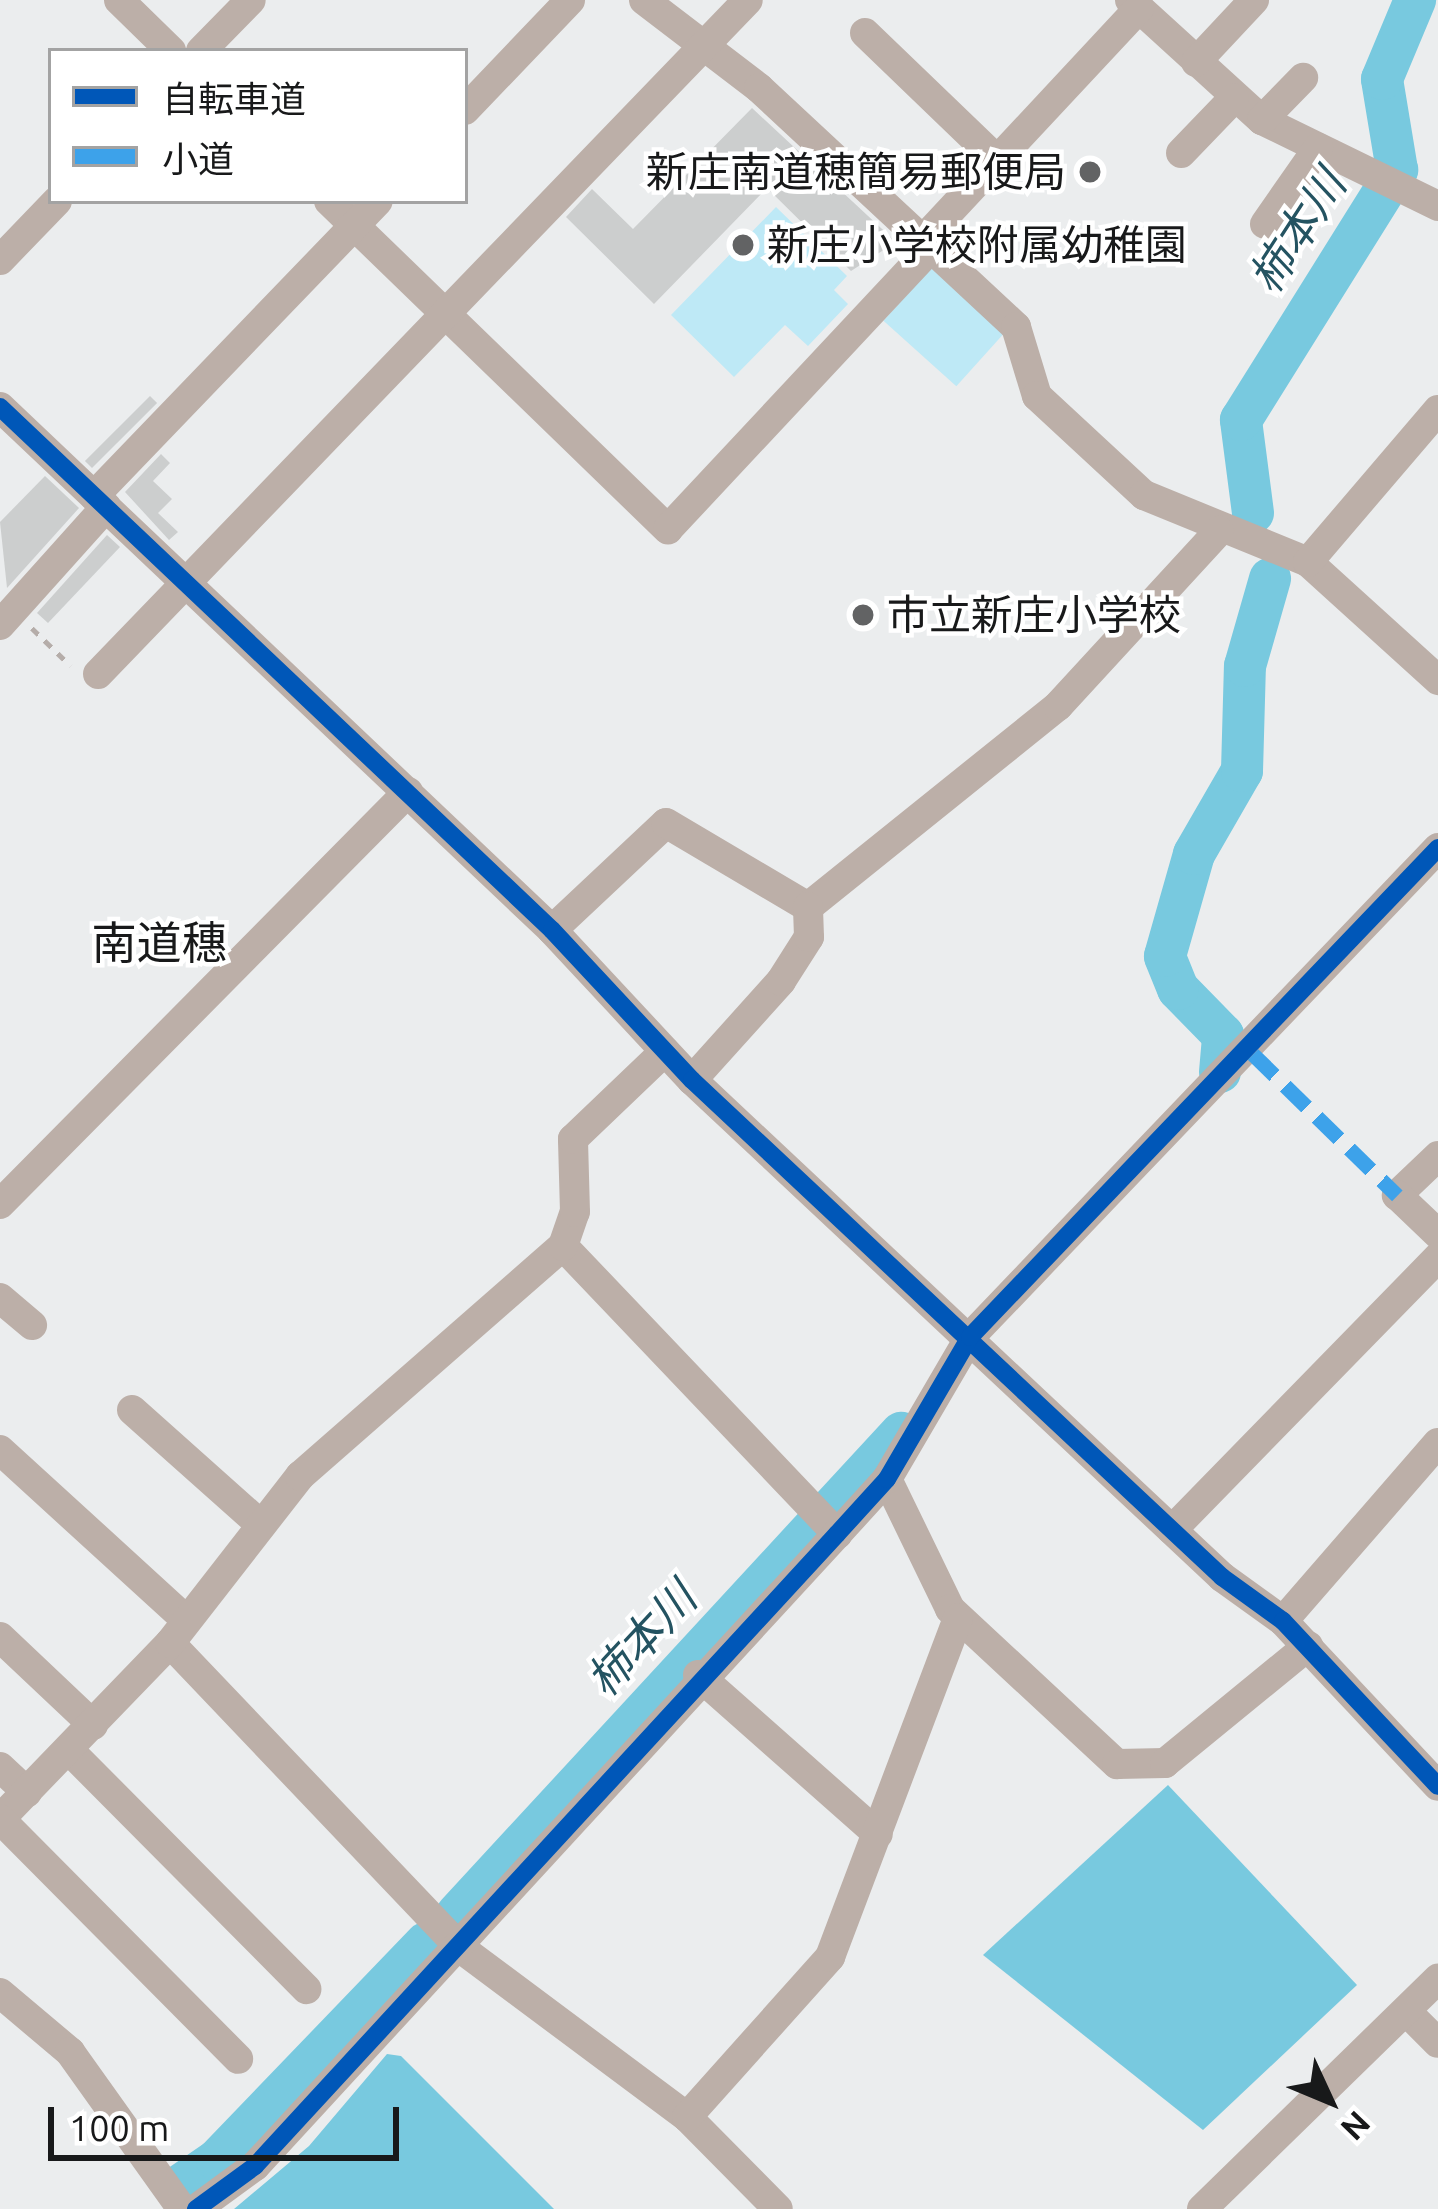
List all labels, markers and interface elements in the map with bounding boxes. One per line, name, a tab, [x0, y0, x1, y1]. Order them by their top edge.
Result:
legend	[48, 48, 468, 204]
text: 自転車道	[162, 78, 306, 119]
text: 小道	[162, 138, 234, 179]
place label: 新庄南道穂簡易郵便局	[646, 147, 1066, 197]
marker: 新庄南道穂簡易郵便局	[1077, 159, 1103, 185]
water label: 柿本川	[1238, 160, 1356, 302]
place label: 新庄小学校附属幼稚園	[767, 220, 1187, 270]
marker: 新庄小学校附属幼稚園	[730, 232, 756, 258]
place label: 市立新庄小学校	[887, 590, 1181, 640]
marker: 市立新庄小学校	[850, 602, 876, 628]
district label: 南道穗	[92, 916, 226, 970]
water label: 柿本川	[575, 1571, 707, 1707]
north arrow	[1270, 2041, 1390, 2161]
scale bar	[54, 2083, 405, 2157]
text: N	[1334, 2105, 1378, 2148]
text: 100 m	[69, 2107, 169, 2148]

